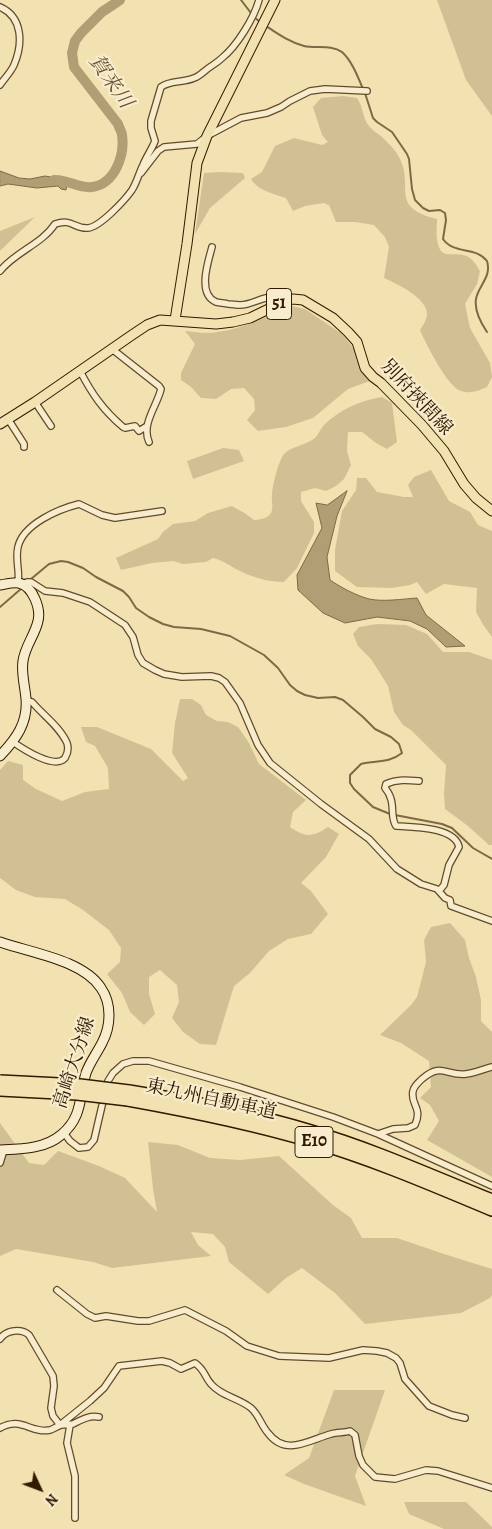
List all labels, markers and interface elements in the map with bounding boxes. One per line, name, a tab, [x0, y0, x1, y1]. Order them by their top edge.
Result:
water label: 賀来川	[83, 51, 137, 113]
road number: 51	[266, 288, 292, 320]
street label: 別府挾間線	[375, 355, 457, 441]
street label: 高崎大分線	[49, 1014, 101, 1112]
street label: 東九州自動車道	[144, 1075, 278, 1125]
road number: E10	[295, 1126, 333, 1158]
north arrow	[15, 1464, 65, 1514]
text: N	[41, 1489, 62, 1510]

